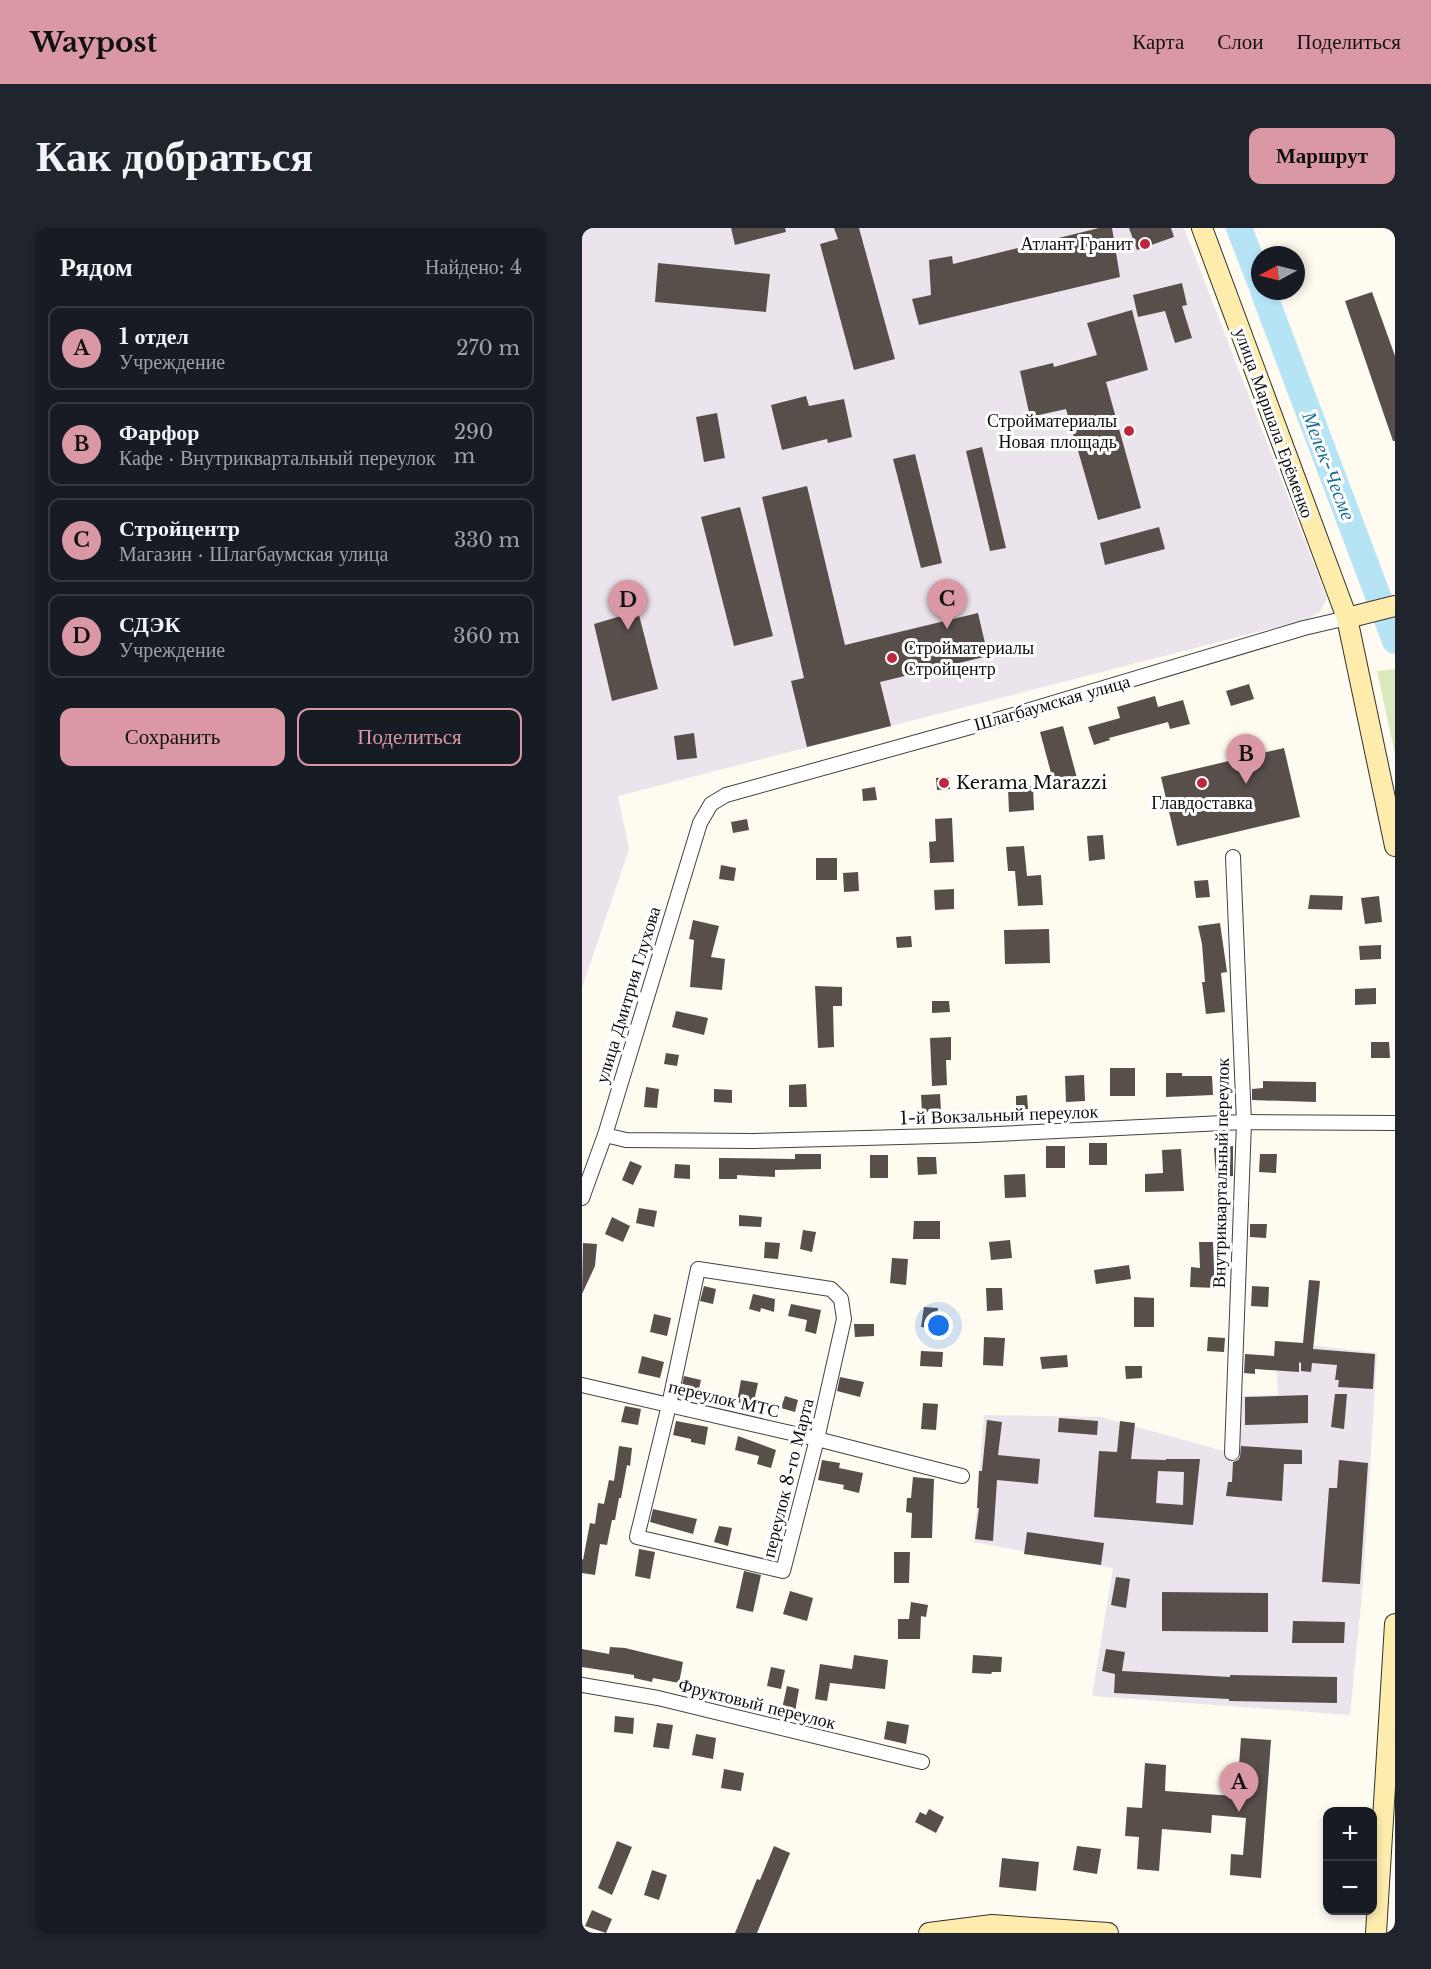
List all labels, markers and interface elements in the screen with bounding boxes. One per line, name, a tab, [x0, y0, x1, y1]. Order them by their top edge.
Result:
text: Waypost	[30, 25, 157, 60]
text: Карта	[1132, 29, 1184, 55]
text: Слои	[1217, 29, 1263, 55]
text: Поделиться	[1296, 29, 1401, 55]
button: Маршрут	[1249, 128, 1395, 184]
text: Как добраться	[36, 130, 313, 182]
place label: Атлант Гранит	[1020, 233, 1133, 255]
marker: Атлант Гранит	[1138, 237, 1152, 251]
north arrow	[1251, 246, 1305, 300]
text: Рядом	[60, 251, 133, 283]
text: Найдено: 4	[425, 255, 522, 279]
text: 1 отдел	[119, 323, 189, 350]
street label: улица Маршала Ерёменко	[1229, 325, 1319, 521]
text: A	[73, 336, 90, 360]
text: 270 m	[456, 336, 520, 360]
text: Учреждение	[119, 350, 225, 374]
water label: Мелек-Чесме	[1297, 407, 1361, 524]
place label: Стройматериалы Новая площадь	[987, 410, 1117, 453]
text: Фарфор	[119, 419, 200, 446]
text: 290 m	[454, 420, 493, 468]
marker: Стройматериалы Новая площадь	[1122, 424, 1136, 438]
text: B	[74, 432, 89, 456]
text: Кафе · Внутриквартальный переулок	[119, 446, 436, 470]
text: Стройцентр	[119, 515, 240, 542]
text: C	[73, 528, 90, 552]
text: 330 m	[454, 528, 520, 552]
text: Магазин · Шлагбаумская улица	[119, 542, 388, 566]
pin: D	[608, 580, 648, 630]
pin: C	[928, 580, 967, 629]
text: СДЭК	[119, 611, 180, 638]
text: D	[72, 624, 91, 648]
text: 360 m	[453, 624, 520, 648]
place label: Стройматериалы Стройцентр	[904, 637, 1034, 680]
text: Учреждение	[119, 638, 225, 662]
marker: Стройматериалы Стройцентр	[885, 651, 899, 665]
street label: Шлагбаумская улица	[971, 670, 1133, 736]
button: Сохранить	[60, 708, 285, 766]
button: Поделиться	[297, 708, 522, 766]
pin: B	[1226, 734, 1266, 784]
place label: Kerama Marazzi	[956, 772, 1107, 794]
marker: Kerama Marazzi	[937, 776, 951, 790]
marker: Главдоставка	[1195, 776, 1209, 790]
place label: Главдоставка	[1151, 792, 1253, 814]
street label: улица Дмитрия Глухова	[591, 904, 665, 1086]
street label: Внутриквартальный переулок	[1208, 1057, 1234, 1288]
street label: 1-й Вокзальный переулок	[899, 1101, 1099, 1129]
your location	[924, 1311, 953, 1340]
street label: переулок МТС	[666, 1376, 782, 1422]
street label: переулок 8-го Марта	[758, 1396, 818, 1560]
street label: Фруктовый переулок	[676, 1674, 838, 1734]
pin: A	[1220, 1762, 1258, 1812]
map controls	[1323, 1807, 1377, 1915]
button: +	[1323, 1807, 1377, 1861]
button: −	[1323, 1861, 1377, 1915]

